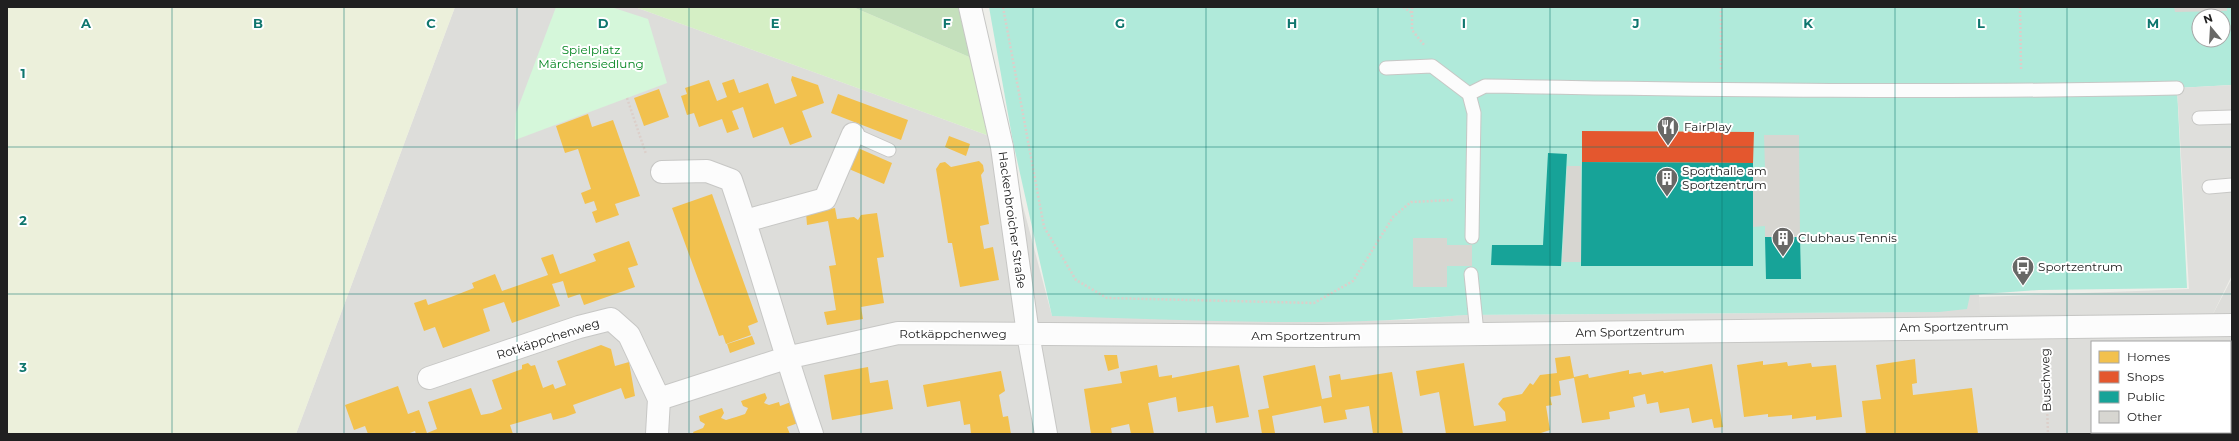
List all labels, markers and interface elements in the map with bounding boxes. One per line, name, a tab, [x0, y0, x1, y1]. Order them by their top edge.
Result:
north arrow	[2191, 8, 2231, 48]
text: N	[2202, 10, 2214, 27]
text: A	[80, 15, 92, 31]
text: B	[253, 15, 263, 31]
text: C	[426, 15, 436, 31]
text: D	[598, 15, 609, 31]
text: E	[771, 15, 780, 31]
text: F	[943, 15, 951, 31]
text: G	[1115, 15, 1125, 31]
text: H	[1287, 15, 1297, 31]
text: I	[1462, 15, 1466, 31]
text: J	[1631, 15, 1640, 31]
text: K	[1803, 15, 1813, 31]
text: L	[1977, 15, 1985, 31]
text: M	[2147, 15, 2159, 31]
park label: Spielplatz Märchensiedlung	[538, 42, 644, 71]
text: 1	[20, 65, 26, 81]
restaurant icon: FairPlay	[1655, 114, 1681, 147]
place label: FairPlay	[1684, 119, 1732, 134]
street label: Hackenbroicher Straße	[995, 150, 1030, 289]
place label: Sporthalle am Sportzentrum	[1682, 163, 1767, 192]
building icon: Sporthalle am Sportzentrum	[1654, 165, 1680, 198]
text: 2	[19, 212, 27, 228]
building icon: Clubhaus Tennis	[1770, 225, 1796, 258]
place label: Clubhaus Tennis	[1798, 230, 1897, 245]
bus stop icon: Sportzentrum	[2010, 254, 2036, 287]
place label: Sportzentrum	[2038, 259, 2123, 274]
street label: Rotkäppchenweg	[494, 315, 601, 362]
street label: Am Sportzentrum	[1899, 318, 2009, 335]
street label: Am Sportzentrum	[1575, 323, 1685, 340]
street label: Rotkäppchenweg	[899, 326, 1007, 341]
street label: Am Sportzentrum	[1251, 328, 1361, 343]
legend	[2091, 341, 2231, 433]
street label: Buschweg	[2037, 348, 2054, 412]
text: Homes	[2127, 349, 2170, 364]
text: 3	[18, 359, 27, 375]
text: Shops	[2127, 369, 2164, 384]
text: Public	[2127, 389, 2165, 404]
text: Other	[2127, 409, 2162, 424]

